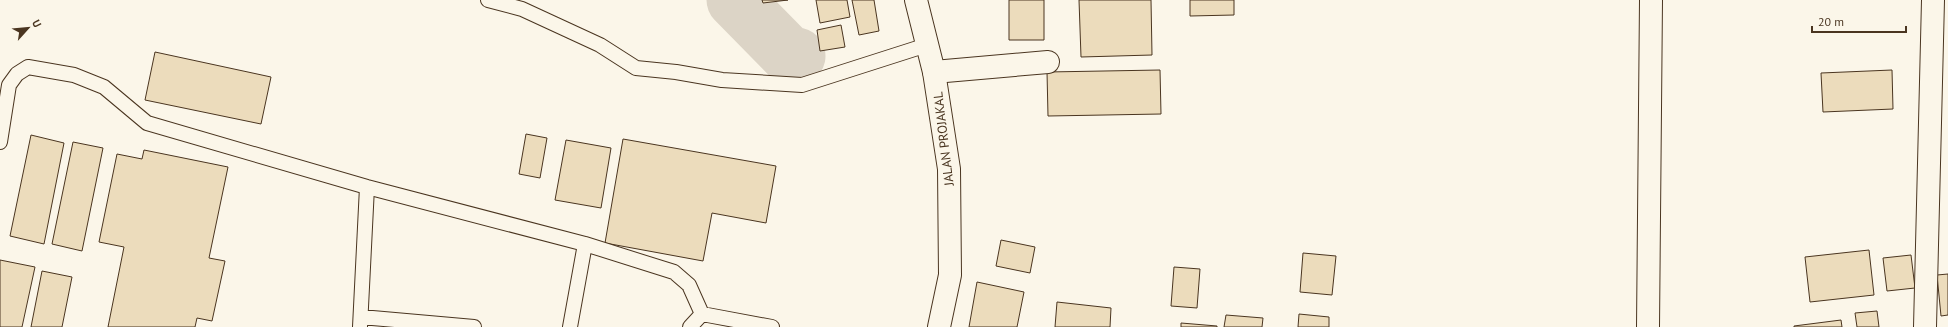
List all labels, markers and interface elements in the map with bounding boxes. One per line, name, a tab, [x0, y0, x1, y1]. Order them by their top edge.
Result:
north arrow	[8, 8, 48, 48]
scale bar	[1812, 8, 1906, 34]
text: 20 m	[1818, 14, 1844, 29]
text: U	[29, 17, 45, 30]
street label: JALAN PROJAKAL	[929, 91, 958, 188]

